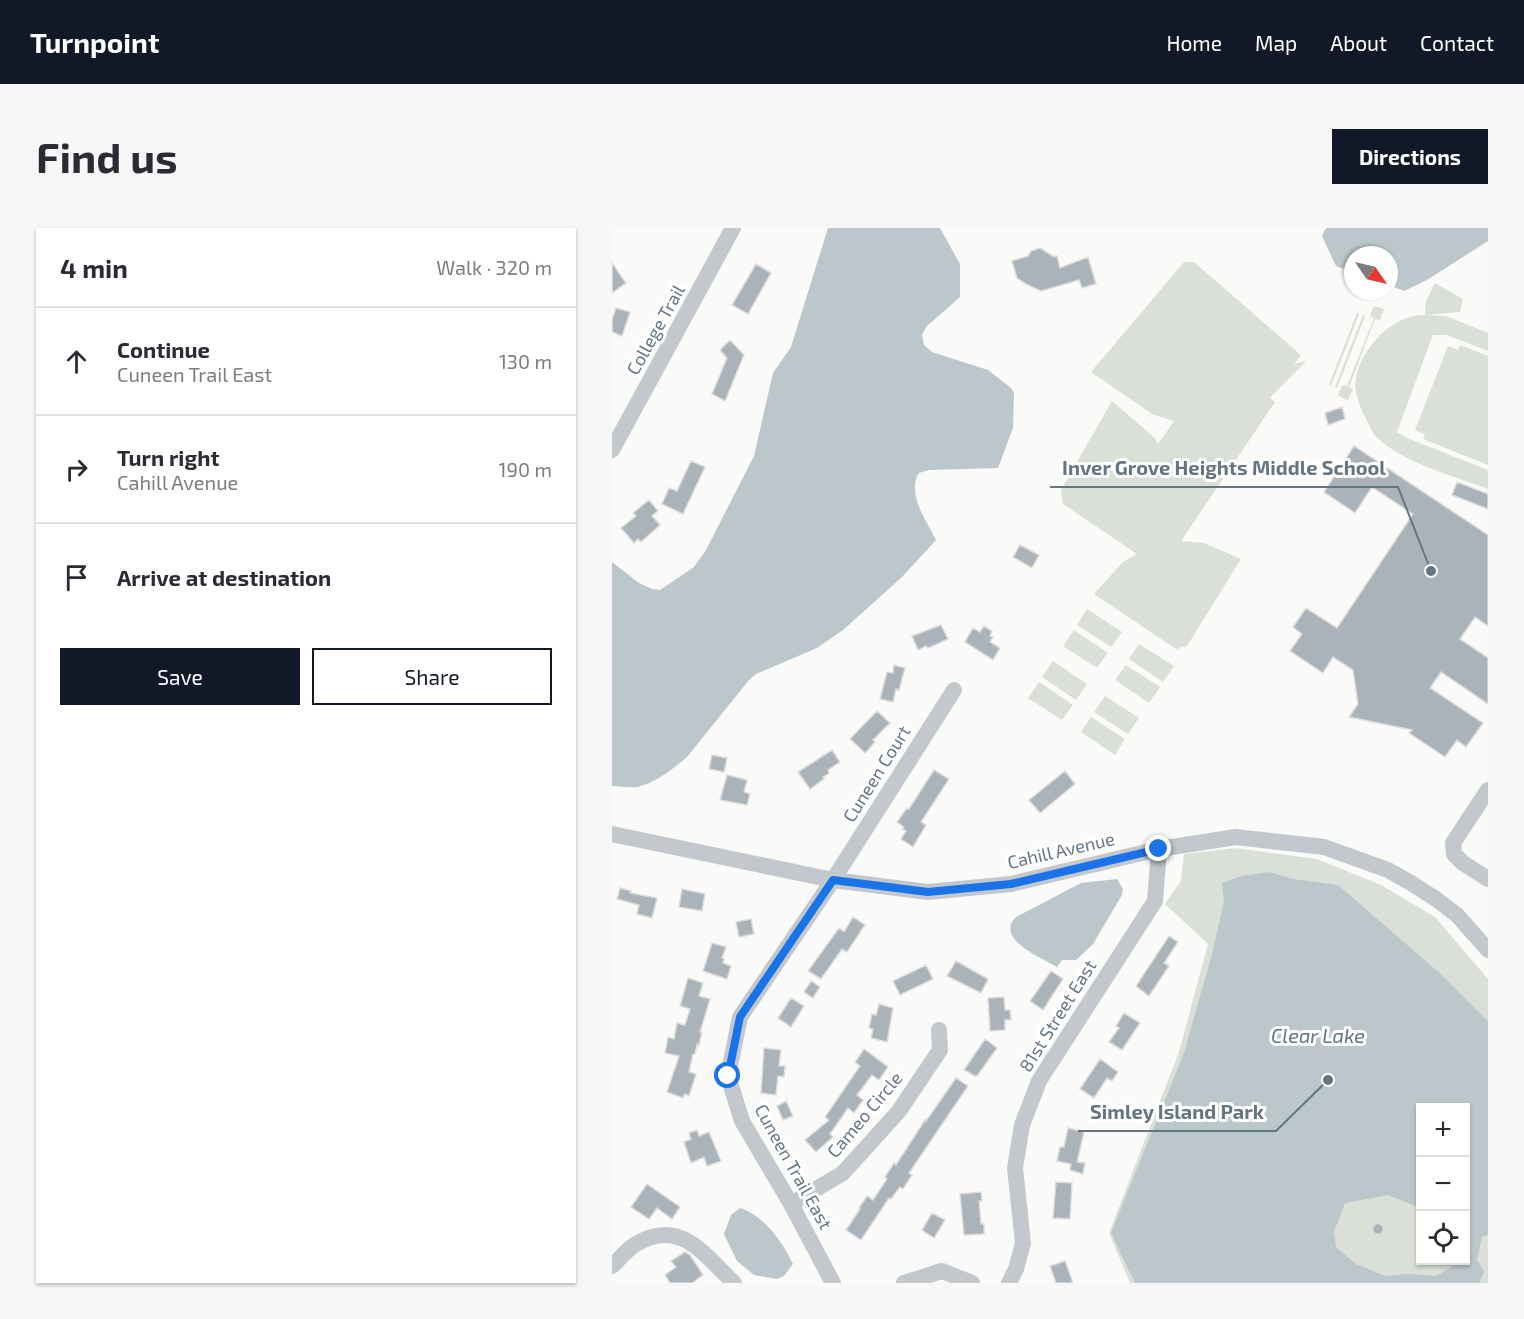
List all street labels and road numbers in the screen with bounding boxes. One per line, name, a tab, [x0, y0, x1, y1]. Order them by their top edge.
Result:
street label: College Trail	[621, 280, 689, 378]
street label: Cuneen Court	[838, 721, 915, 826]
street label: Cahill Avenue	[1005, 827, 1116, 873]
street label: 81st Street East	[1014, 955, 1100, 1076]
street label: Cameo Circle	[822, 1067, 907, 1162]
street label: Cuneen Trail East	[750, 1100, 837, 1233]

